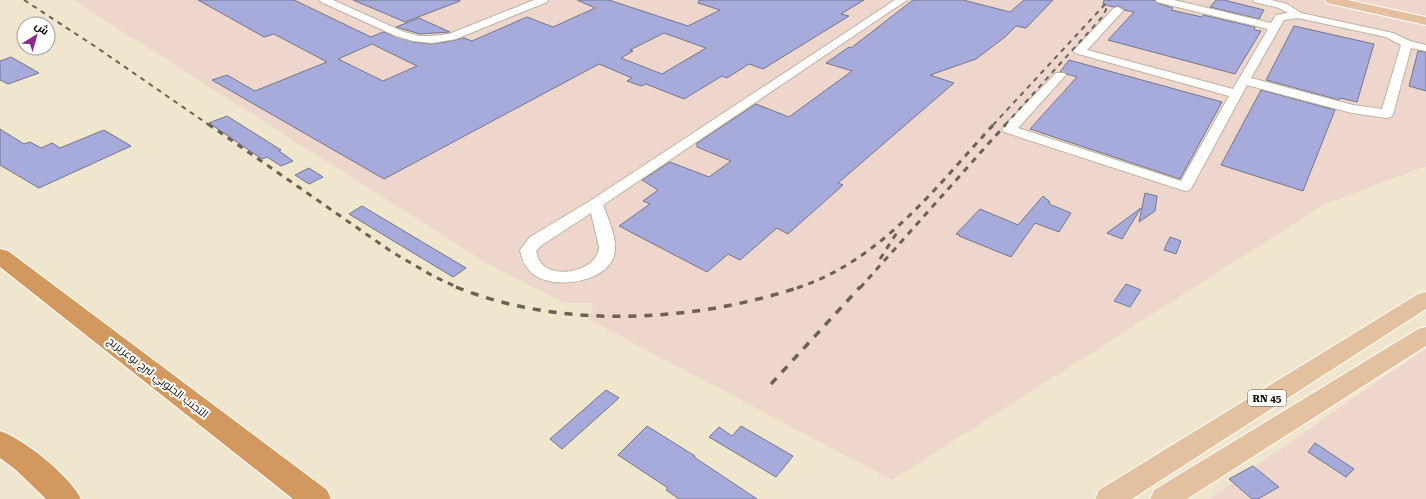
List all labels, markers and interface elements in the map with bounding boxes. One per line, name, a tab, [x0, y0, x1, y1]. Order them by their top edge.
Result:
north arrow	[16, 16, 56, 56]
text: ش	[32, 19, 51, 38]
street label: التجنب الجنوبي لبرج بوعريريج	[104, 334, 211, 422]
road number: RN 45	[1248, 390, 1286, 406]

